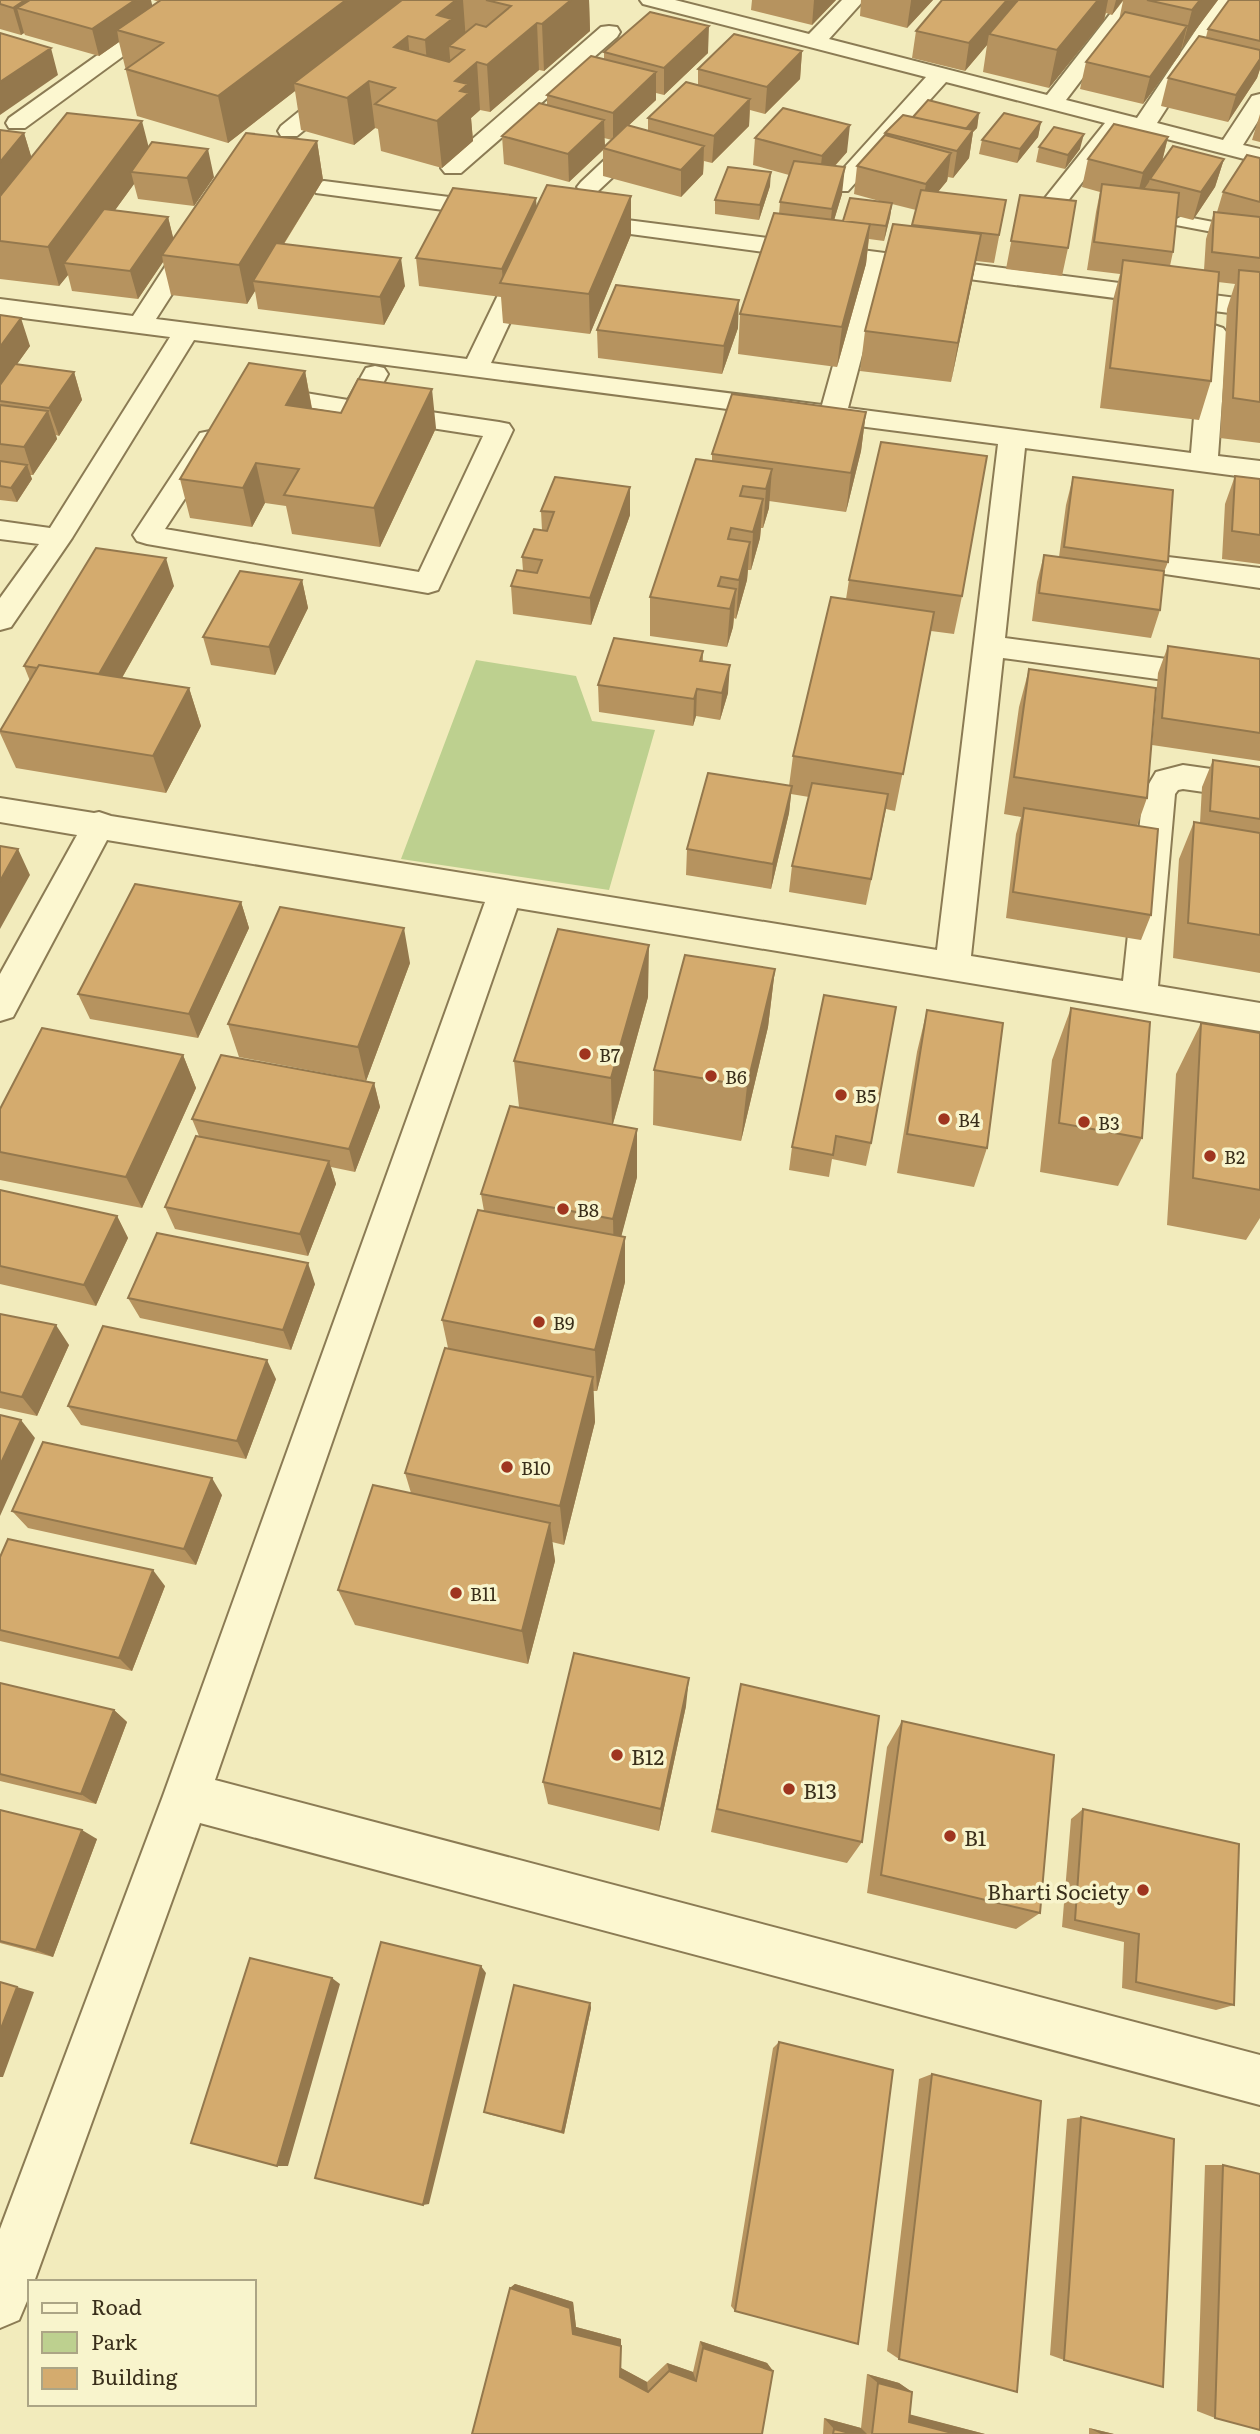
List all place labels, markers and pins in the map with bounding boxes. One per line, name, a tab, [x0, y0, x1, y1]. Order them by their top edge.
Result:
place label: B7	[599, 1041, 620, 1068]
marker: B7	[577, 1046, 593, 1062]
place label: B6	[725, 1063, 747, 1090]
marker: B6	[703, 1068, 719, 1084]
place label: B5	[855, 1082, 876, 1109]
marker: B5	[833, 1087, 849, 1103]
place label: B4	[958, 1106, 980, 1133]
place label: B3	[1098, 1109, 1120, 1136]
marker: B4	[936, 1111, 952, 1127]
marker: B3	[1076, 1114, 1092, 1130]
place label: B2	[1224, 1143, 1245, 1170]
marker: B2	[1202, 1148, 1218, 1164]
place label: B8	[577, 1196, 599, 1223]
marker: B8	[555, 1201, 571, 1217]
place label: B9	[553, 1309, 574, 1336]
marker: B9	[531, 1314, 547, 1330]
place label: B10	[521, 1454, 551, 1481]
marker: B10	[499, 1459, 515, 1475]
place label: B11	[470, 1580, 497, 1607]
marker: B11	[448, 1585, 464, 1601]
place label: B12	[631, 1740, 664, 1771]
marker: B12	[609, 1747, 625, 1763]
place label: B13	[803, 1774, 837, 1805]
marker: B13	[781, 1781, 797, 1797]
place label: B1	[964, 1821, 987, 1852]
marker: B1	[942, 1828, 958, 1844]
place label: Bharti Society	[987, 1875, 1130, 1906]
marker: Bharti Society	[1135, 1882, 1151, 1898]

